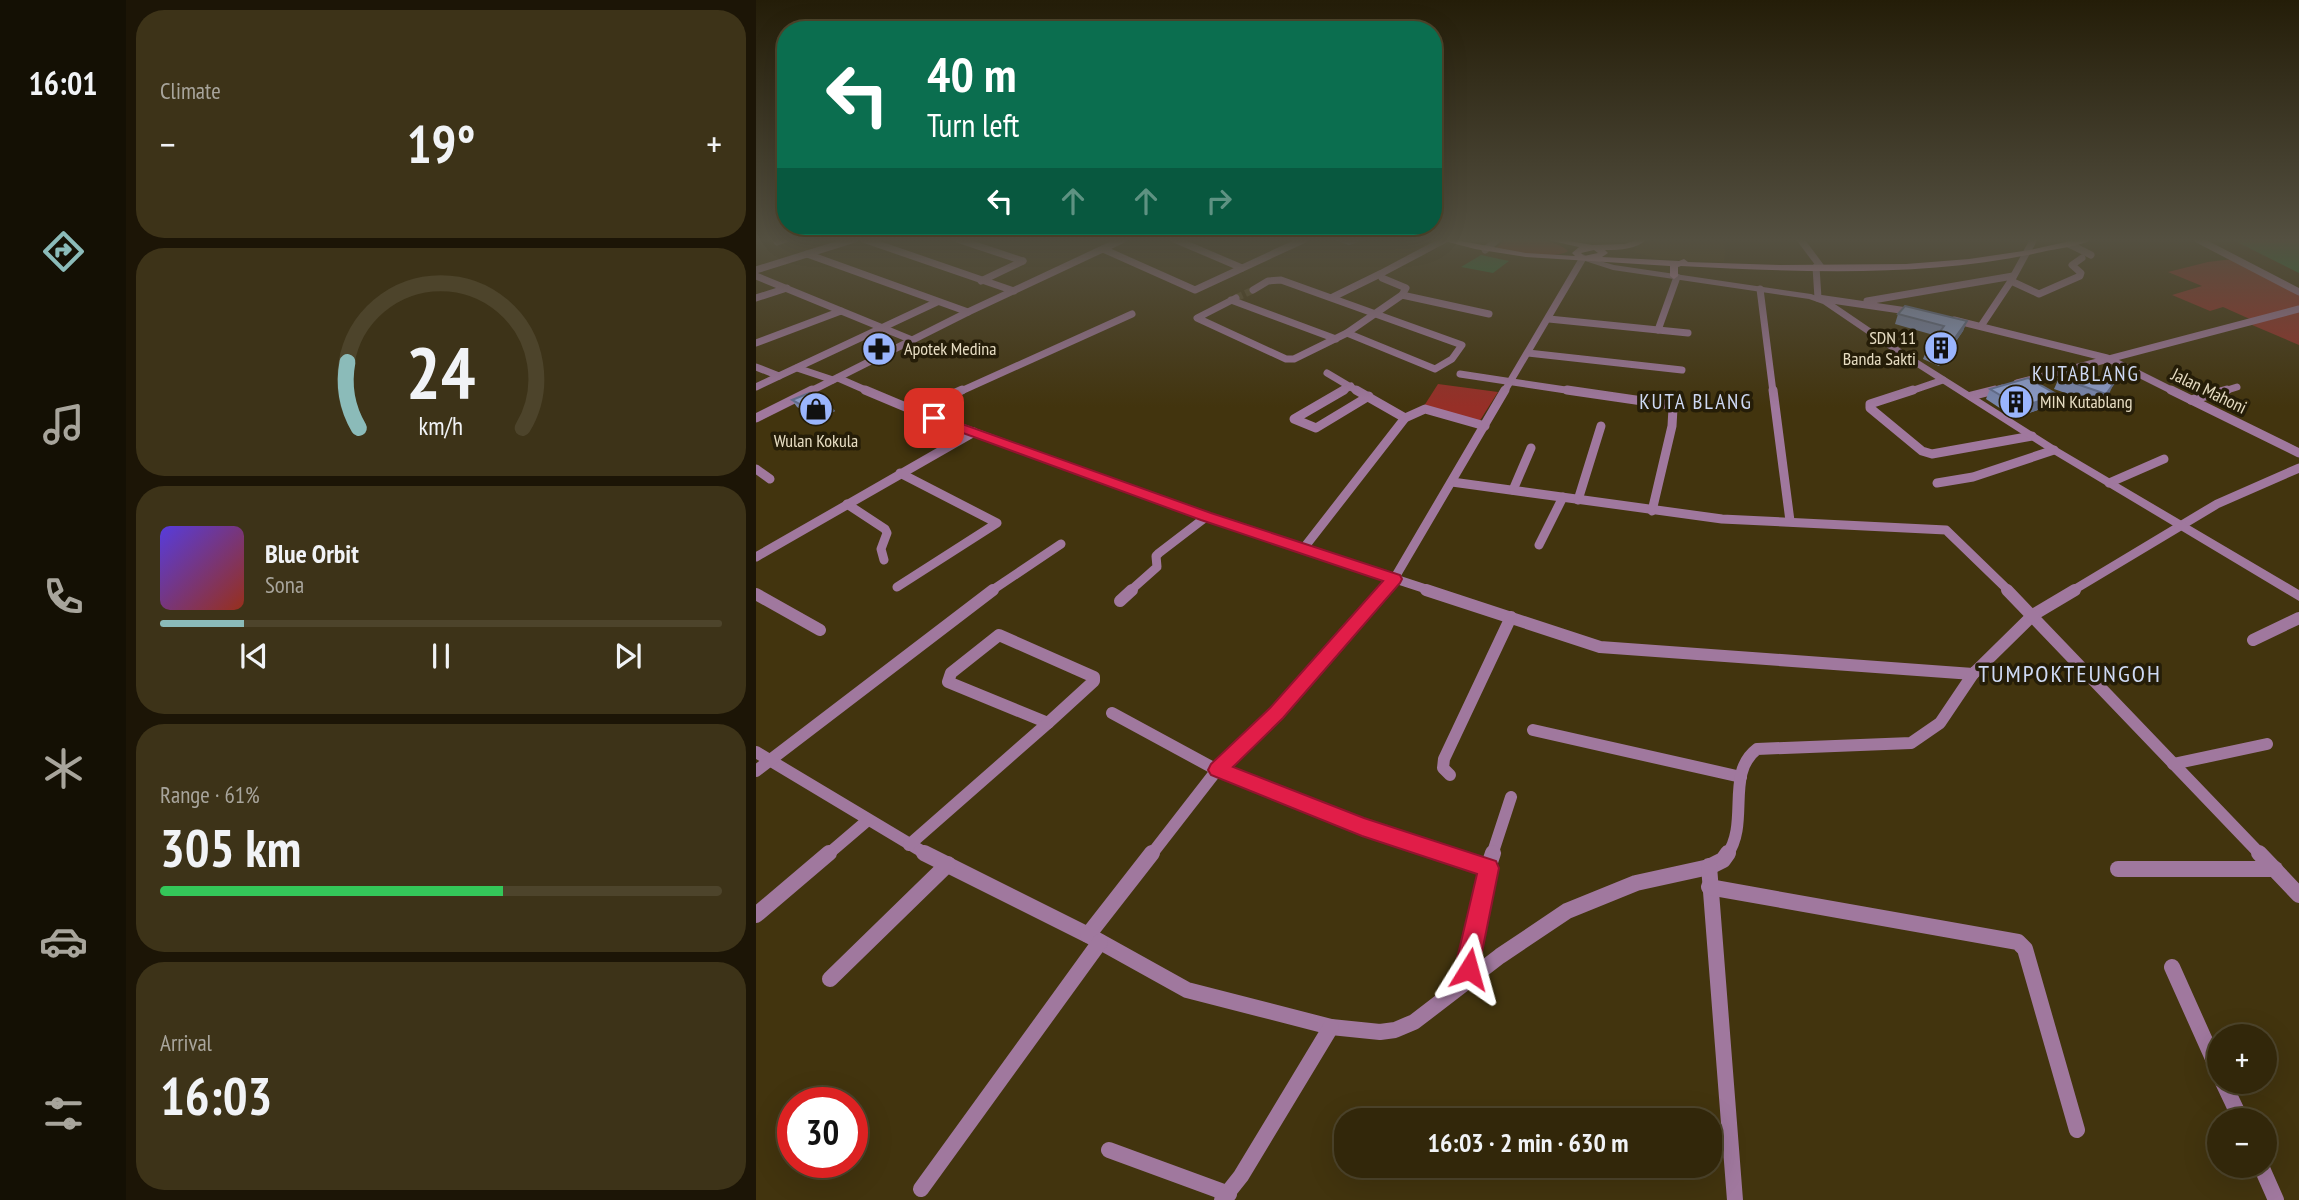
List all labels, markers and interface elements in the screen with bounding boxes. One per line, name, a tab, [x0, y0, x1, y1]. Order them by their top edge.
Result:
text: 40 m	[927, 42, 1016, 106]
icon: left	[812, 49, 903, 140]
text: 16:01	[28, 62, 98, 104]
text: Climate	[160, 76, 221, 105]
text: Turn left	[927, 104, 1019, 146]
text: 19°	[407, 110, 475, 177]
text: −	[160, 119, 176, 168]
text: +	[706, 119, 722, 168]
icon: left	[981, 182, 1019, 220]
icon: ahead	[1054, 182, 1092, 220]
icon: ahead	[1127, 182, 1165, 220]
icon: right	[1200, 182, 1238, 220]
icon: directions	[39, 227, 88, 276]
text: 24	[406, 324, 476, 418]
place label: SDN 11 Banda Sakti	[1843, 326, 1916, 370]
building icon: SDN 11 Banda Sakti	[1922, 329, 1960, 367]
pharmacy icon: Apotek Medina	[860, 330, 898, 368]
place label: Apotek Medina	[904, 337, 996, 360]
district label: KUTABLANG	[2032, 360, 2140, 387]
street label: Jalan Mahoni	[2167, 362, 2251, 419]
building icon: MIN Kutablang	[1997, 383, 2035, 421]
pin	[904, 388, 964, 448]
district label: KUTA BLANG	[1639, 388, 1753, 415]
shop icon: Wulan Kokula	[797, 390, 835, 428]
place label: MIN Kutablang	[2040, 390, 2133, 413]
icon: arrive	[915, 399, 953, 437]
icon: music	[39, 400, 88, 449]
text: km/h	[419, 410, 463, 442]
place label: Wulan Kokula	[774, 429, 858, 452]
text: Blue Orbit	[265, 537, 359, 570]
text: Sona	[265, 570, 304, 599]
icon: phone	[39, 572, 88, 621]
icon: previous	[235, 637, 273, 675]
icon: pause	[422, 637, 460, 675]
icon: next	[609, 637, 647, 675]
district label: TUMPOKTEUNGOH	[1978, 658, 2162, 689]
icon: climate	[39, 744, 88, 793]
text: Range · 61%	[160, 780, 260, 809]
text: 305 km	[160, 814, 301, 881]
icon: car	[39, 917, 88, 966]
position arrow	[1432, 932, 1506, 1006]
map controls	[2207, 1024, 2277, 1178]
button: +	[2207, 1024, 2277, 1094]
text: Arrival	[160, 1028, 212, 1057]
text: 16:03	[160, 1062, 272, 1129]
speed limit sign: 30	[777, 1087, 868, 1178]
icon: filters	[39, 1089, 88, 1138]
button: −	[2207, 1108, 2277, 1178]
text: 16:03 · 2 min · 630 m	[1428, 1126, 1628, 1159]

